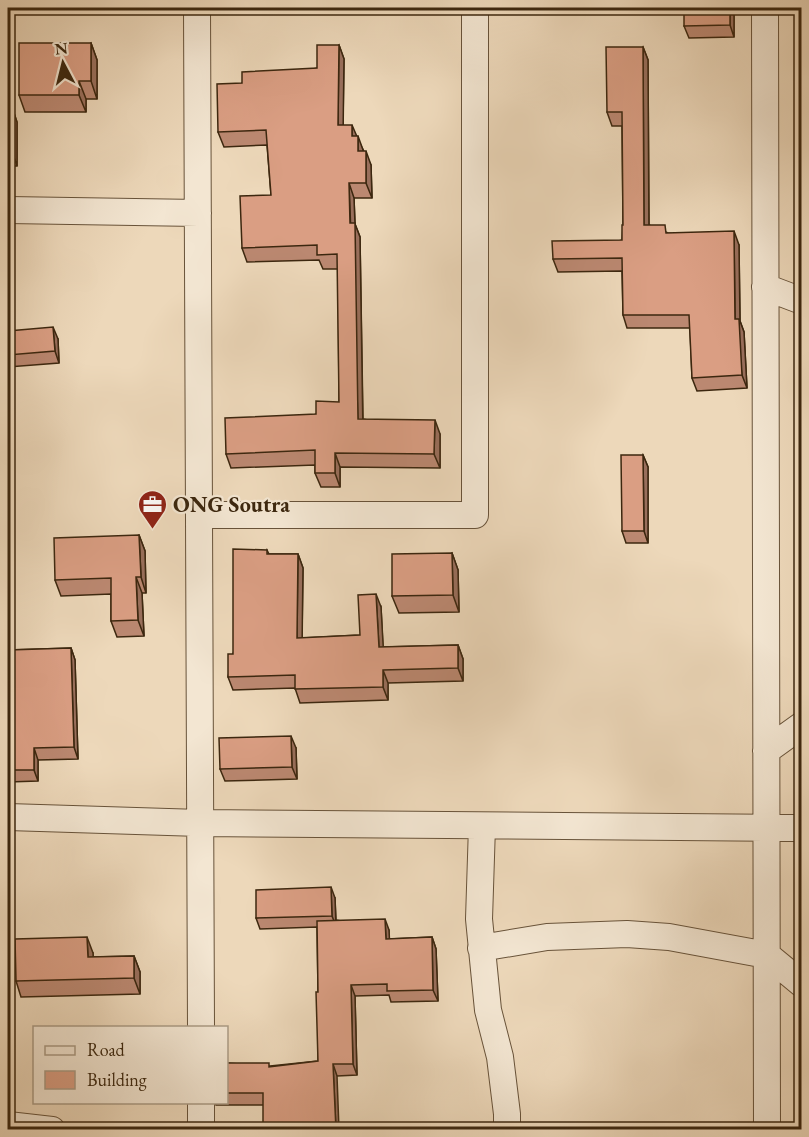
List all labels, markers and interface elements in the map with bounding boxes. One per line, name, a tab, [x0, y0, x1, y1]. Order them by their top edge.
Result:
north arrow	[33, 33, 93, 93]
text: N	[54, 37, 69, 60]
office icon: ONG Soutra	[136, 488, 168, 530]
place label: ONG Soutra	[173, 490, 290, 519]
legend	[33, 1026, 228, 1104]
text: Road	[87, 1038, 126, 1061]
text: Building	[87, 1068, 147, 1091]

